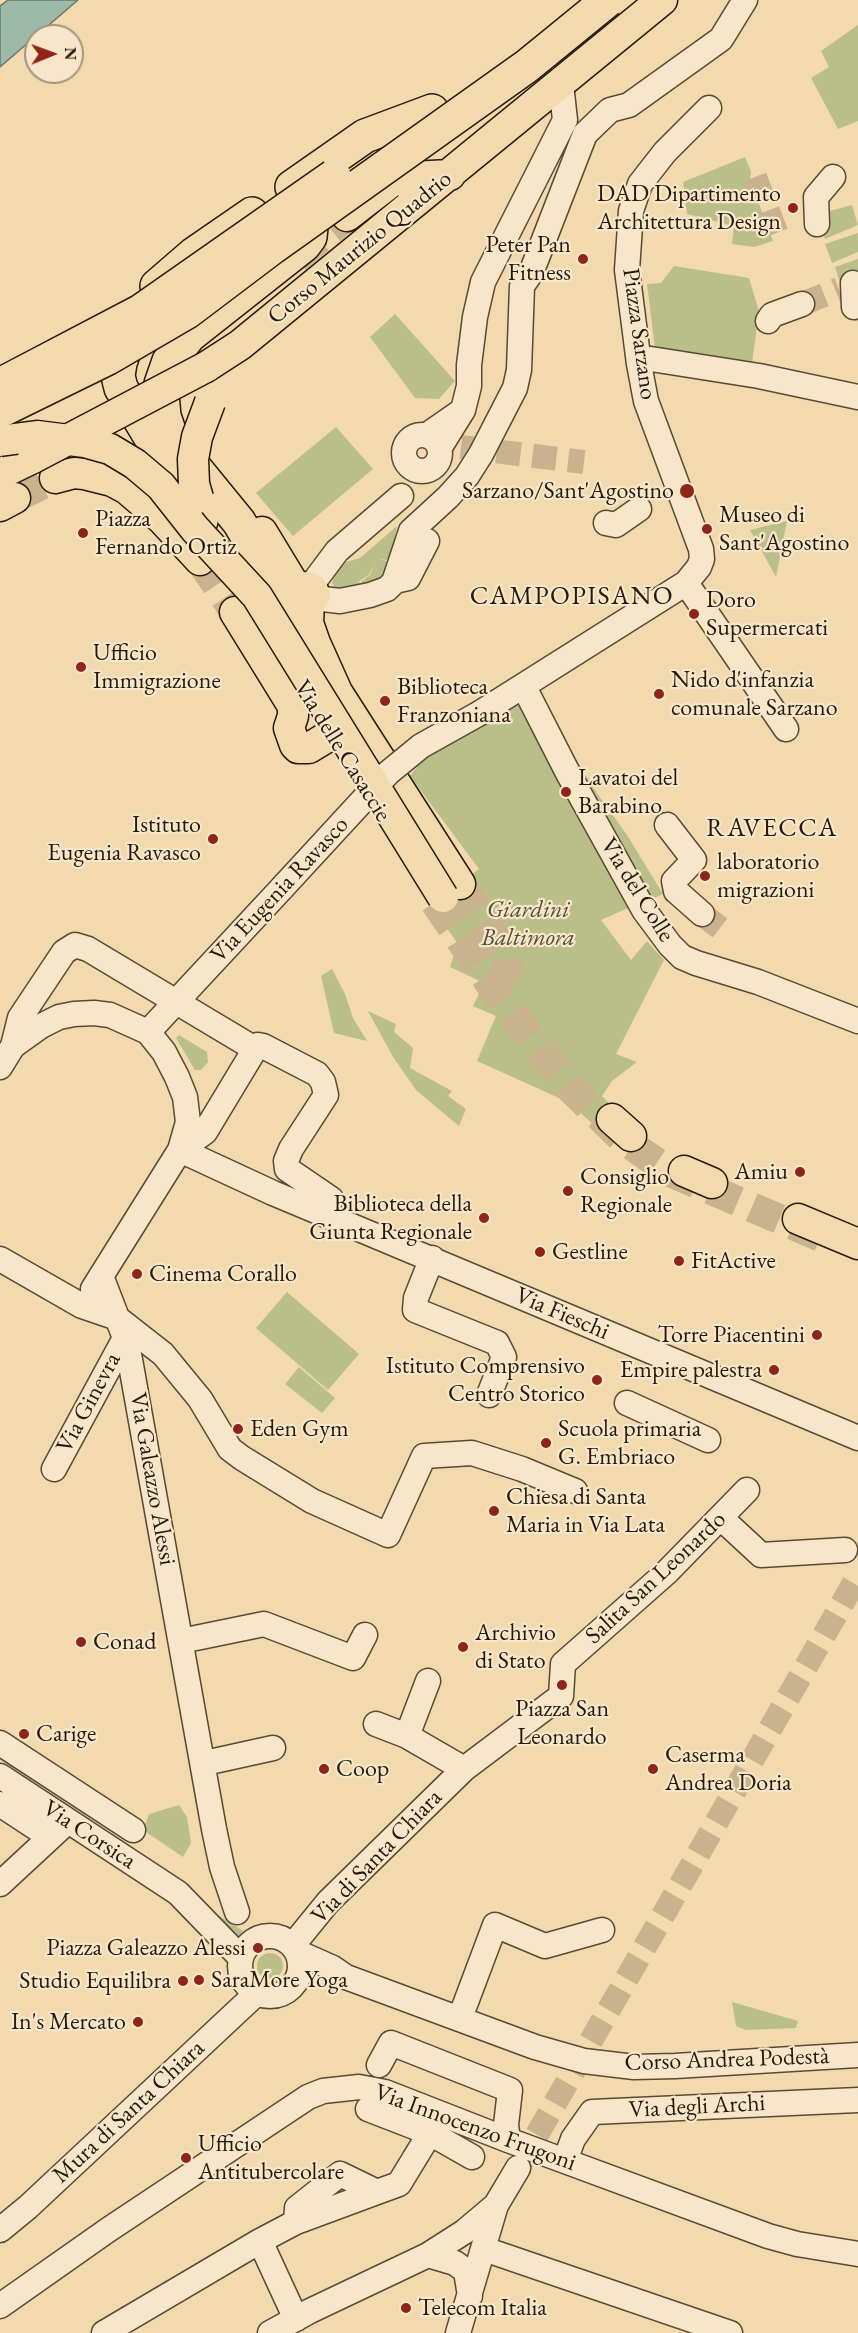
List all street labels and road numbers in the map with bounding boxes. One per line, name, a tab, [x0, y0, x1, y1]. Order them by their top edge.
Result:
street label: Corso Maurizio Quadrio	[262, 165, 458, 331]
street label: Piazza Sarzano	[616, 266, 662, 402]
street label: Via delle Casaccie	[287, 675, 397, 827]
street label: Via Eugenia Ravasco	[205, 811, 355, 969]
street label: Via del Colle	[594, 833, 680, 947]
street label: Via Fieschi	[511, 1281, 613, 1347]
street label: Via Ginevra	[51, 1348, 127, 1458]
street label: Via Galeazzo Alessi	[123, 1390, 181, 1568]
street label: Salita San Leonardo	[580, 1505, 732, 1651]
street label: Via di Santa Chiara	[305, 1784, 449, 1930]
street label: Via Corsica	[37, 1794, 141, 1876]
street label: Mura di Santa Chiara	[47, 2034, 211, 2190]
street label: Corso Andrea Podestà	[624, 2042, 830, 2078]
street label: Via Innocenzo Frugoni	[370, 2078, 580, 2178]
street label: Via degli Archi	[628, 2089, 766, 2125]

